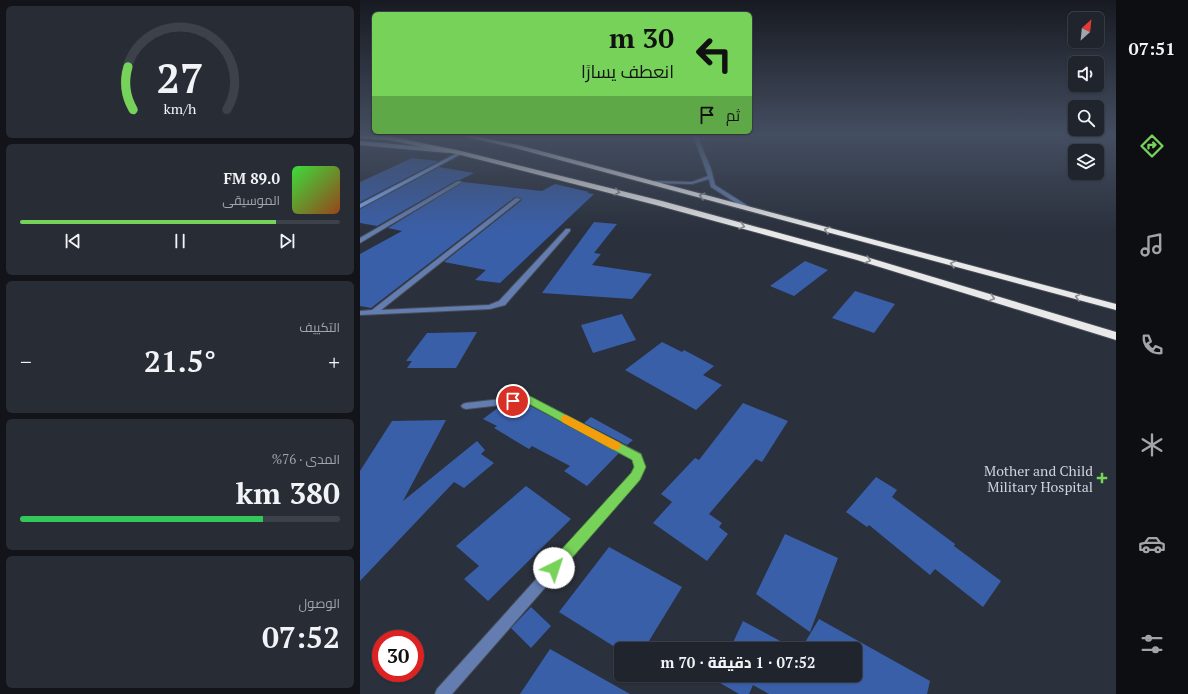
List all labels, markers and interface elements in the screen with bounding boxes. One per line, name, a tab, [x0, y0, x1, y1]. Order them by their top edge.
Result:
north arrow	[1068, 12, 1104, 48]
map controls	[1068, 12, 1104, 180]
text: 30 m	[609, 19, 674, 56]
icon: left	[688, 28, 740, 80]
text: 07:51	[1129, 36, 1175, 60]
text: 27	[156, 50, 204, 105]
button: sound	[1068, 56, 1104, 92]
text: انعطف يسارًا	[581, 59, 674, 83]
text: km/h	[164, 98, 197, 117]
button: search	[1068, 100, 1104, 136]
icon: arrive	[696, 104, 718, 126]
text: ثم	[726, 105, 740, 125]
icon: directions	[1138, 132, 1166, 160]
button: layers	[1068, 144, 1104, 180]
text: 89.0 FM	[223, 168, 280, 188]
one-way arrow	[613, 187, 620, 196]
text: الموسيقى	[222, 191, 280, 209]
one-way arrow	[699, 192, 706, 201]
one-way arrow	[738, 221, 745, 230]
one-way arrow	[824, 226, 831, 235]
icon: previous	[62, 230, 84, 252]
icon: pause	[169, 230, 191, 252]
icon: next	[276, 230, 298, 252]
icon: music	[1138, 231, 1166, 259]
one-way arrow	[864, 255, 871, 264]
one-way arrow	[950, 260, 956, 268]
one-way arrow	[988, 293, 995, 302]
one-way arrow	[1075, 294, 1082, 302]
text: التكييف	[299, 318, 340, 336]
icon: phone	[1138, 331, 1166, 359]
text: 21.5°	[144, 341, 216, 381]
text: −	[20, 347, 32, 376]
text: +	[328, 347, 340, 376]
pin	[496, 384, 530, 418]
icon: arrive	[502, 390, 524, 412]
icon: climate	[1138, 431, 1166, 459]
text: المدى · 76%	[272, 450, 340, 468]
place label: Mother and Child Military Hospital	[984, 461, 1093, 496]
marker: Mother and Child Military Hospital	[1096, 472, 1108, 484]
text: 380 km	[236, 473, 340, 513]
icon: car	[1138, 530, 1166, 558]
position arrow	[533, 547, 575, 589]
text: الوصول	[299, 594, 340, 612]
text: 07:52	[262, 617, 340, 657]
speed limit sign: 30	[372, 630, 424, 682]
icon: filters	[1138, 630, 1166, 658]
text: 07:52 · 1 دقيقة · 70 m	[660, 652, 816, 672]

